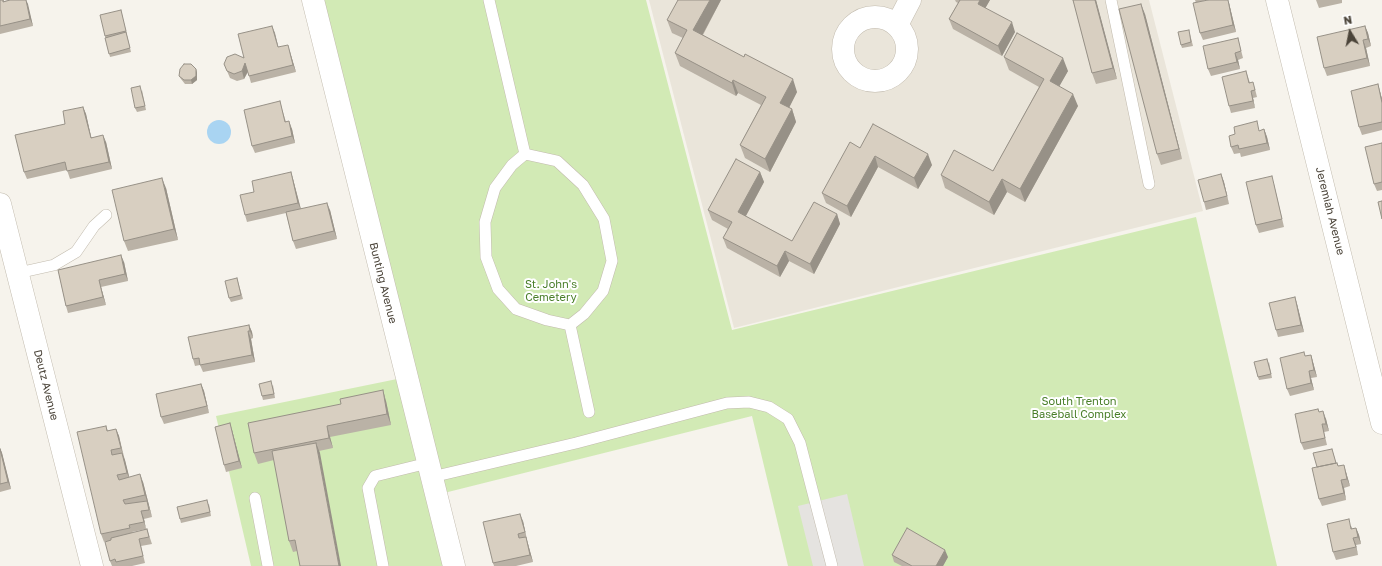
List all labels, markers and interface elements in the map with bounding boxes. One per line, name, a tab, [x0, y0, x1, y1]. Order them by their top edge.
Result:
north arrow	[1330, 12, 1370, 52]
text: N	[1343, 13, 1353, 27]
street label: Jeremiah Avenue	[1313, 166, 1347, 256]
street label: Bunting Avenue	[367, 241, 399, 325]
park label: St. John's Cemetery	[525, 278, 577, 304]
street label: Deutz Avenue	[31, 348, 61, 422]
park label: South Trenton Baseball Complex	[1032, 395, 1126, 421]

